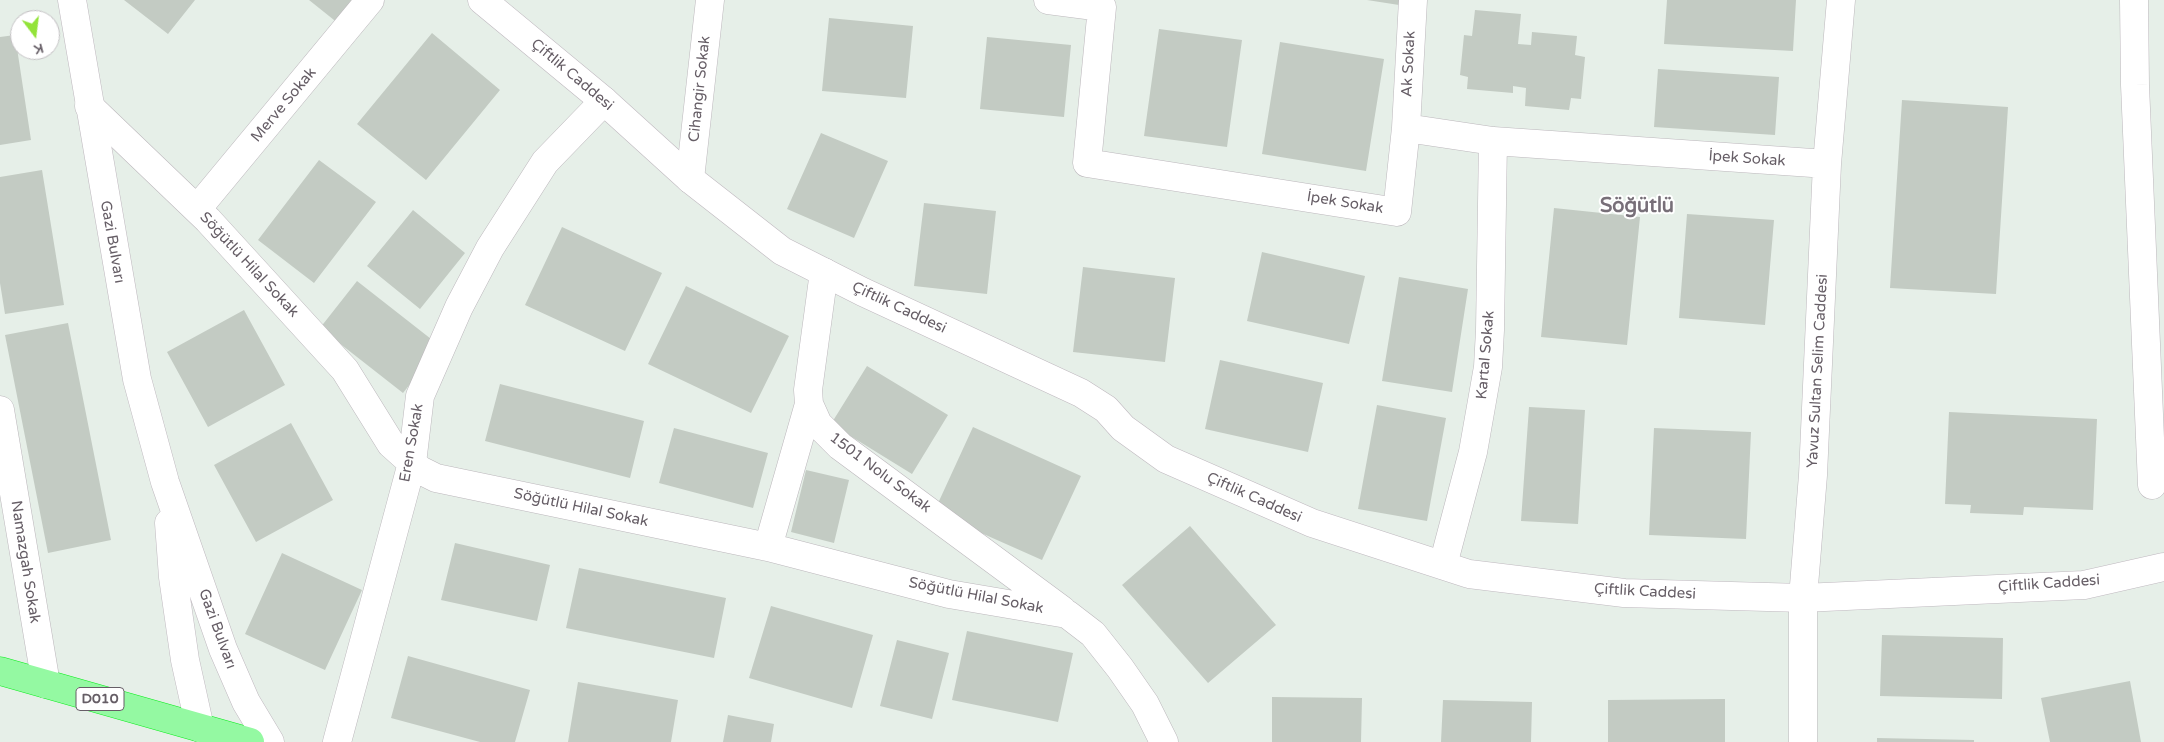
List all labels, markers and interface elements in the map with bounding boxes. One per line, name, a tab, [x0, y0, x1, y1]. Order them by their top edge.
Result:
north arrow	[10, 10, 60, 60]
street label: Ak Sokak	[1398, 30, 1420, 98]
street label: Çiftlik Caddesi	[527, 35, 617, 115]
street label: Cihangir Sokak	[685, 35, 715, 143]
text: K	[32, 40, 45, 58]
street label: Merve Sokak	[248, 64, 320, 146]
street label: İpek Sokak	[1708, 147, 1786, 171]
street label: İpek Sokak	[1305, 188, 1385, 218]
district label: Söğütlü	[1600, 195, 1674, 219]
street label: Gazi Bulvarı	[96, 199, 128, 285]
street label: Söğütlü Hilal Sokak	[196, 209, 302, 321]
street label: Yavuz Sultan Selim Caddesi	[1804, 273, 1832, 469]
street label: Çiftlik Caddesi	[849, 278, 949, 338]
street label: Kartal Sokak	[1473, 310, 1499, 400]
street label: Eren Sokak	[396, 402, 428, 484]
street label: 1501 Nolu Sokak	[826, 429, 934, 517]
street label: Çiftlik Caddesi	[1204, 469, 1304, 527]
street label: Söğütlü Hilal Sokak	[512, 485, 650, 531]
street label: Namazgah Sokak	[6, 499, 44, 625]
street label: Çiftlik Caddesi	[1997, 571, 2101, 597]
street label: Söğütlü Hilal Sokak	[907, 574, 1045, 618]
street label: Çiftlik Caddesi	[1593, 580, 1697, 604]
street label: Gazi Bulvarı	[194, 587, 240, 671]
road number: D010	[76, 688, 124, 711]

